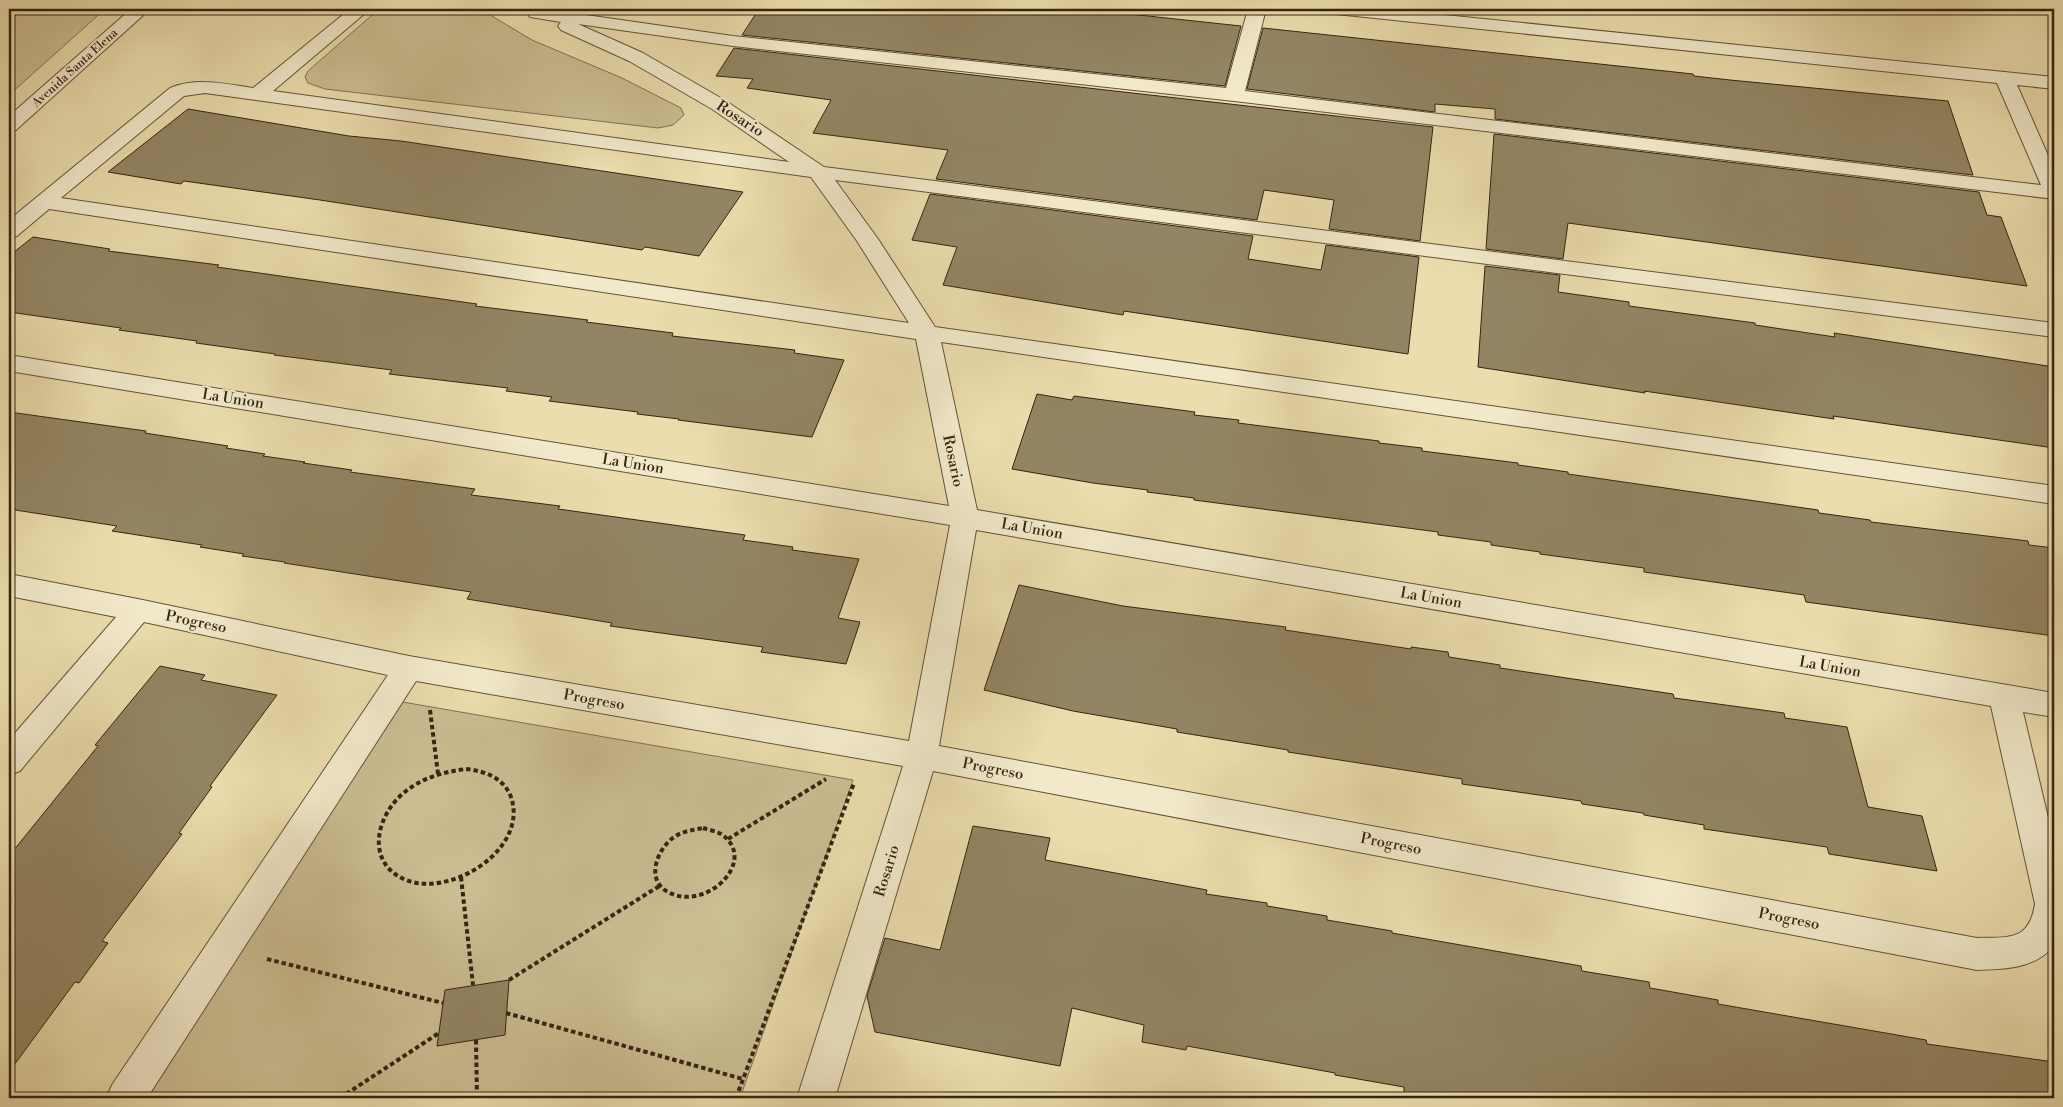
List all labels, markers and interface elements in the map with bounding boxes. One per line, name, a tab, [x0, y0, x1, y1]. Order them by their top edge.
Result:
street label: Avenida Santa Elena	[28, 25, 122, 111]
street label: Rosario	[713, 97, 767, 141]
street label: La Union	[201, 385, 265, 413]
street label: Rosario	[938, 433, 968, 489]
street label: La Union	[601, 450, 665, 478]
street label: La Union	[1000, 514, 1065, 544]
street label: La Union	[1399, 583, 1464, 613]
street label: Progreso	[164, 606, 228, 638]
street label: La Union	[1798, 652, 1863, 682]
street label: Progreso	[562, 685, 626, 715]
street label: Progreso	[961, 754, 1025, 784]
street label: Progreso	[1359, 829, 1423, 859]
street label: Rosario	[870, 843, 904, 899]
street label: Progreso	[1757, 904, 1821, 934]

